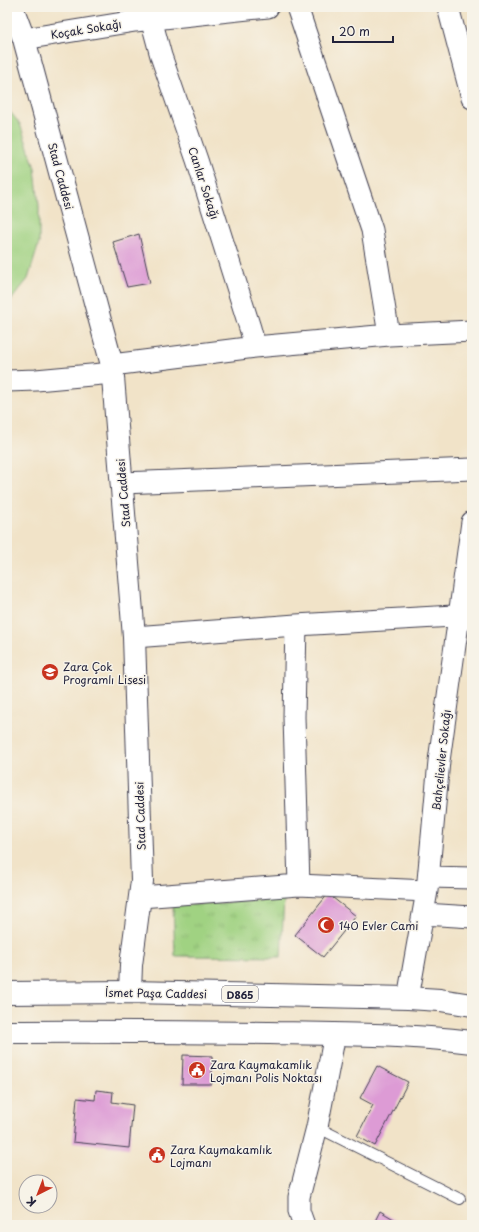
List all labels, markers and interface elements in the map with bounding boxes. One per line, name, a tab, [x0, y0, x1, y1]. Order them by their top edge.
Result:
street label: Koçak Sokağı	[49, 15, 123, 43]
scale bar	[333, 18, 393, 44]
text: 20 m	[339, 22, 370, 40]
street label: Stad Caddesi	[44, 141, 78, 211]
street label: Canlar Sokağı	[184, 145, 224, 221]
street label: Stad Caddesi	[112, 458, 134, 528]
place label: Zara Çok Programlı Lisesi	[63, 658, 146, 688]
school or university icon: Zara Çok Programlı Lisesi	[40, 662, 60, 682]
street label: Bahçelievler Sokağı	[427, 709, 455, 811]
street label: Stad Caddesi	[130, 781, 150, 851]
mosque icon: 140 Evler Cami	[316, 915, 336, 935]
place label: 140 Evler Cami	[339, 917, 418, 934]
street label: İsmet Paşa Caddesi	[105, 984, 207, 1002]
road number: D865	[222, 986, 258, 1002]
place label: Zara Kaymakamlık Lojmanı Polis Noktası	[210, 1056, 322, 1086]
public building icon: Zara Kaymakamlık Lojmanı Polis Noktası	[187, 1060, 207, 1080]
place label: Zara Kaymakamlık Lojmanı	[170, 1141, 272, 1171]
public building icon: Zara Kaymakamlık Lojmanı	[147, 1145, 167, 1165]
north arrow	[18, 1174, 58, 1214]
text: K	[22, 1193, 40, 1211]

